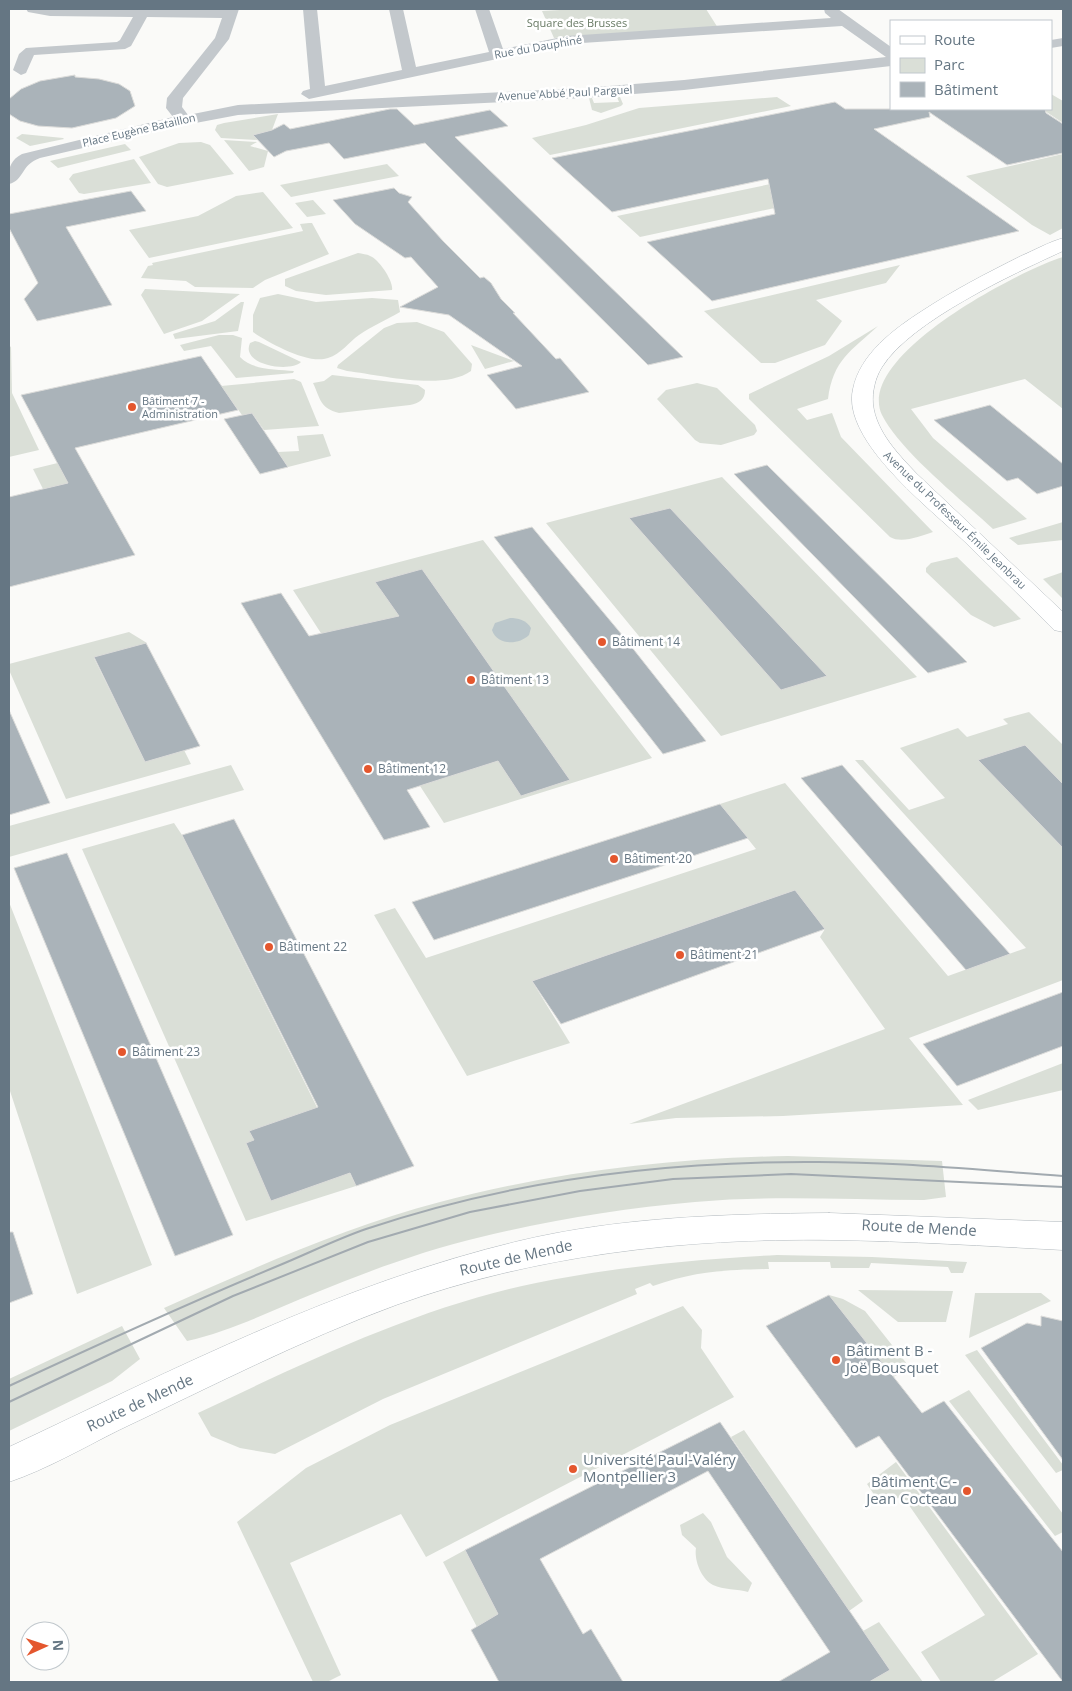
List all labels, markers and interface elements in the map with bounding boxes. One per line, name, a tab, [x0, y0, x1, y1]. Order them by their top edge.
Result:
park label: Square des Brusses	[527, 15, 627, 30]
legend	[890, 20, 1052, 110]
text: Route	[934, 29, 975, 49]
street label: Rue du Dauphiné	[493, 31, 583, 62]
text: Parc	[934, 54, 965, 74]
text: Bâtiment	[934, 79, 998, 99]
street label: Avenue Abbé Paul Parguel	[497, 81, 633, 104]
street label: Place Eugène Bataillon	[81, 109, 197, 150]
place label: Bâtiment 7 - Administration	[142, 393, 218, 421]
marker: Bâtiment 7 - Administration	[126, 401, 138, 413]
street label: Avenue du Professeur Émile Jeanbrau	[881, 447, 1030, 592]
place label: Bâtiment 14	[612, 633, 680, 650]
marker: Bâtiment 14	[596, 636, 608, 648]
place label: Bâtiment 13	[481, 671, 549, 688]
marker: Bâtiment 13	[465, 674, 477, 686]
place label: Bâtiment 12	[378, 760, 446, 777]
marker: Bâtiment 12	[362, 763, 374, 775]
place label: Bâtiment 20	[624, 850, 692, 867]
marker: Bâtiment 20	[608, 853, 620, 865]
place label: Bâtiment 22	[279, 938, 347, 955]
marker: Bâtiment 22	[263, 941, 275, 953]
place label: Bâtiment 21	[690, 946, 758, 963]
marker: Bâtiment 21	[674, 949, 686, 961]
place label: Bâtiment 23	[132, 1043, 200, 1060]
marker: Bâtiment 23	[116, 1046, 128, 1058]
street label: Route de Mende	[861, 1214, 977, 1240]
street label: Route de Mende	[457, 1234, 574, 1280]
place label: Bâtiment B - Joë Bousquet	[844, 1340, 939, 1377]
marker: Bâtiment B - Joë Bousquet	[830, 1354, 842, 1366]
street label: Route de Mende	[83, 1369, 196, 1436]
place label: Université Paul-Valéry Montpellier 3	[583, 1449, 736, 1486]
marker: Université Paul-Valéry Montpellier 3	[567, 1463, 579, 1475]
place label: Bâtiment C - Jean Cocteau	[864, 1471, 957, 1508]
marker: Bâtiment C - Jean Cocteau	[961, 1485, 973, 1497]
north arrow	[20, 1621, 70, 1671]
text: N	[49, 1639, 68, 1651]

